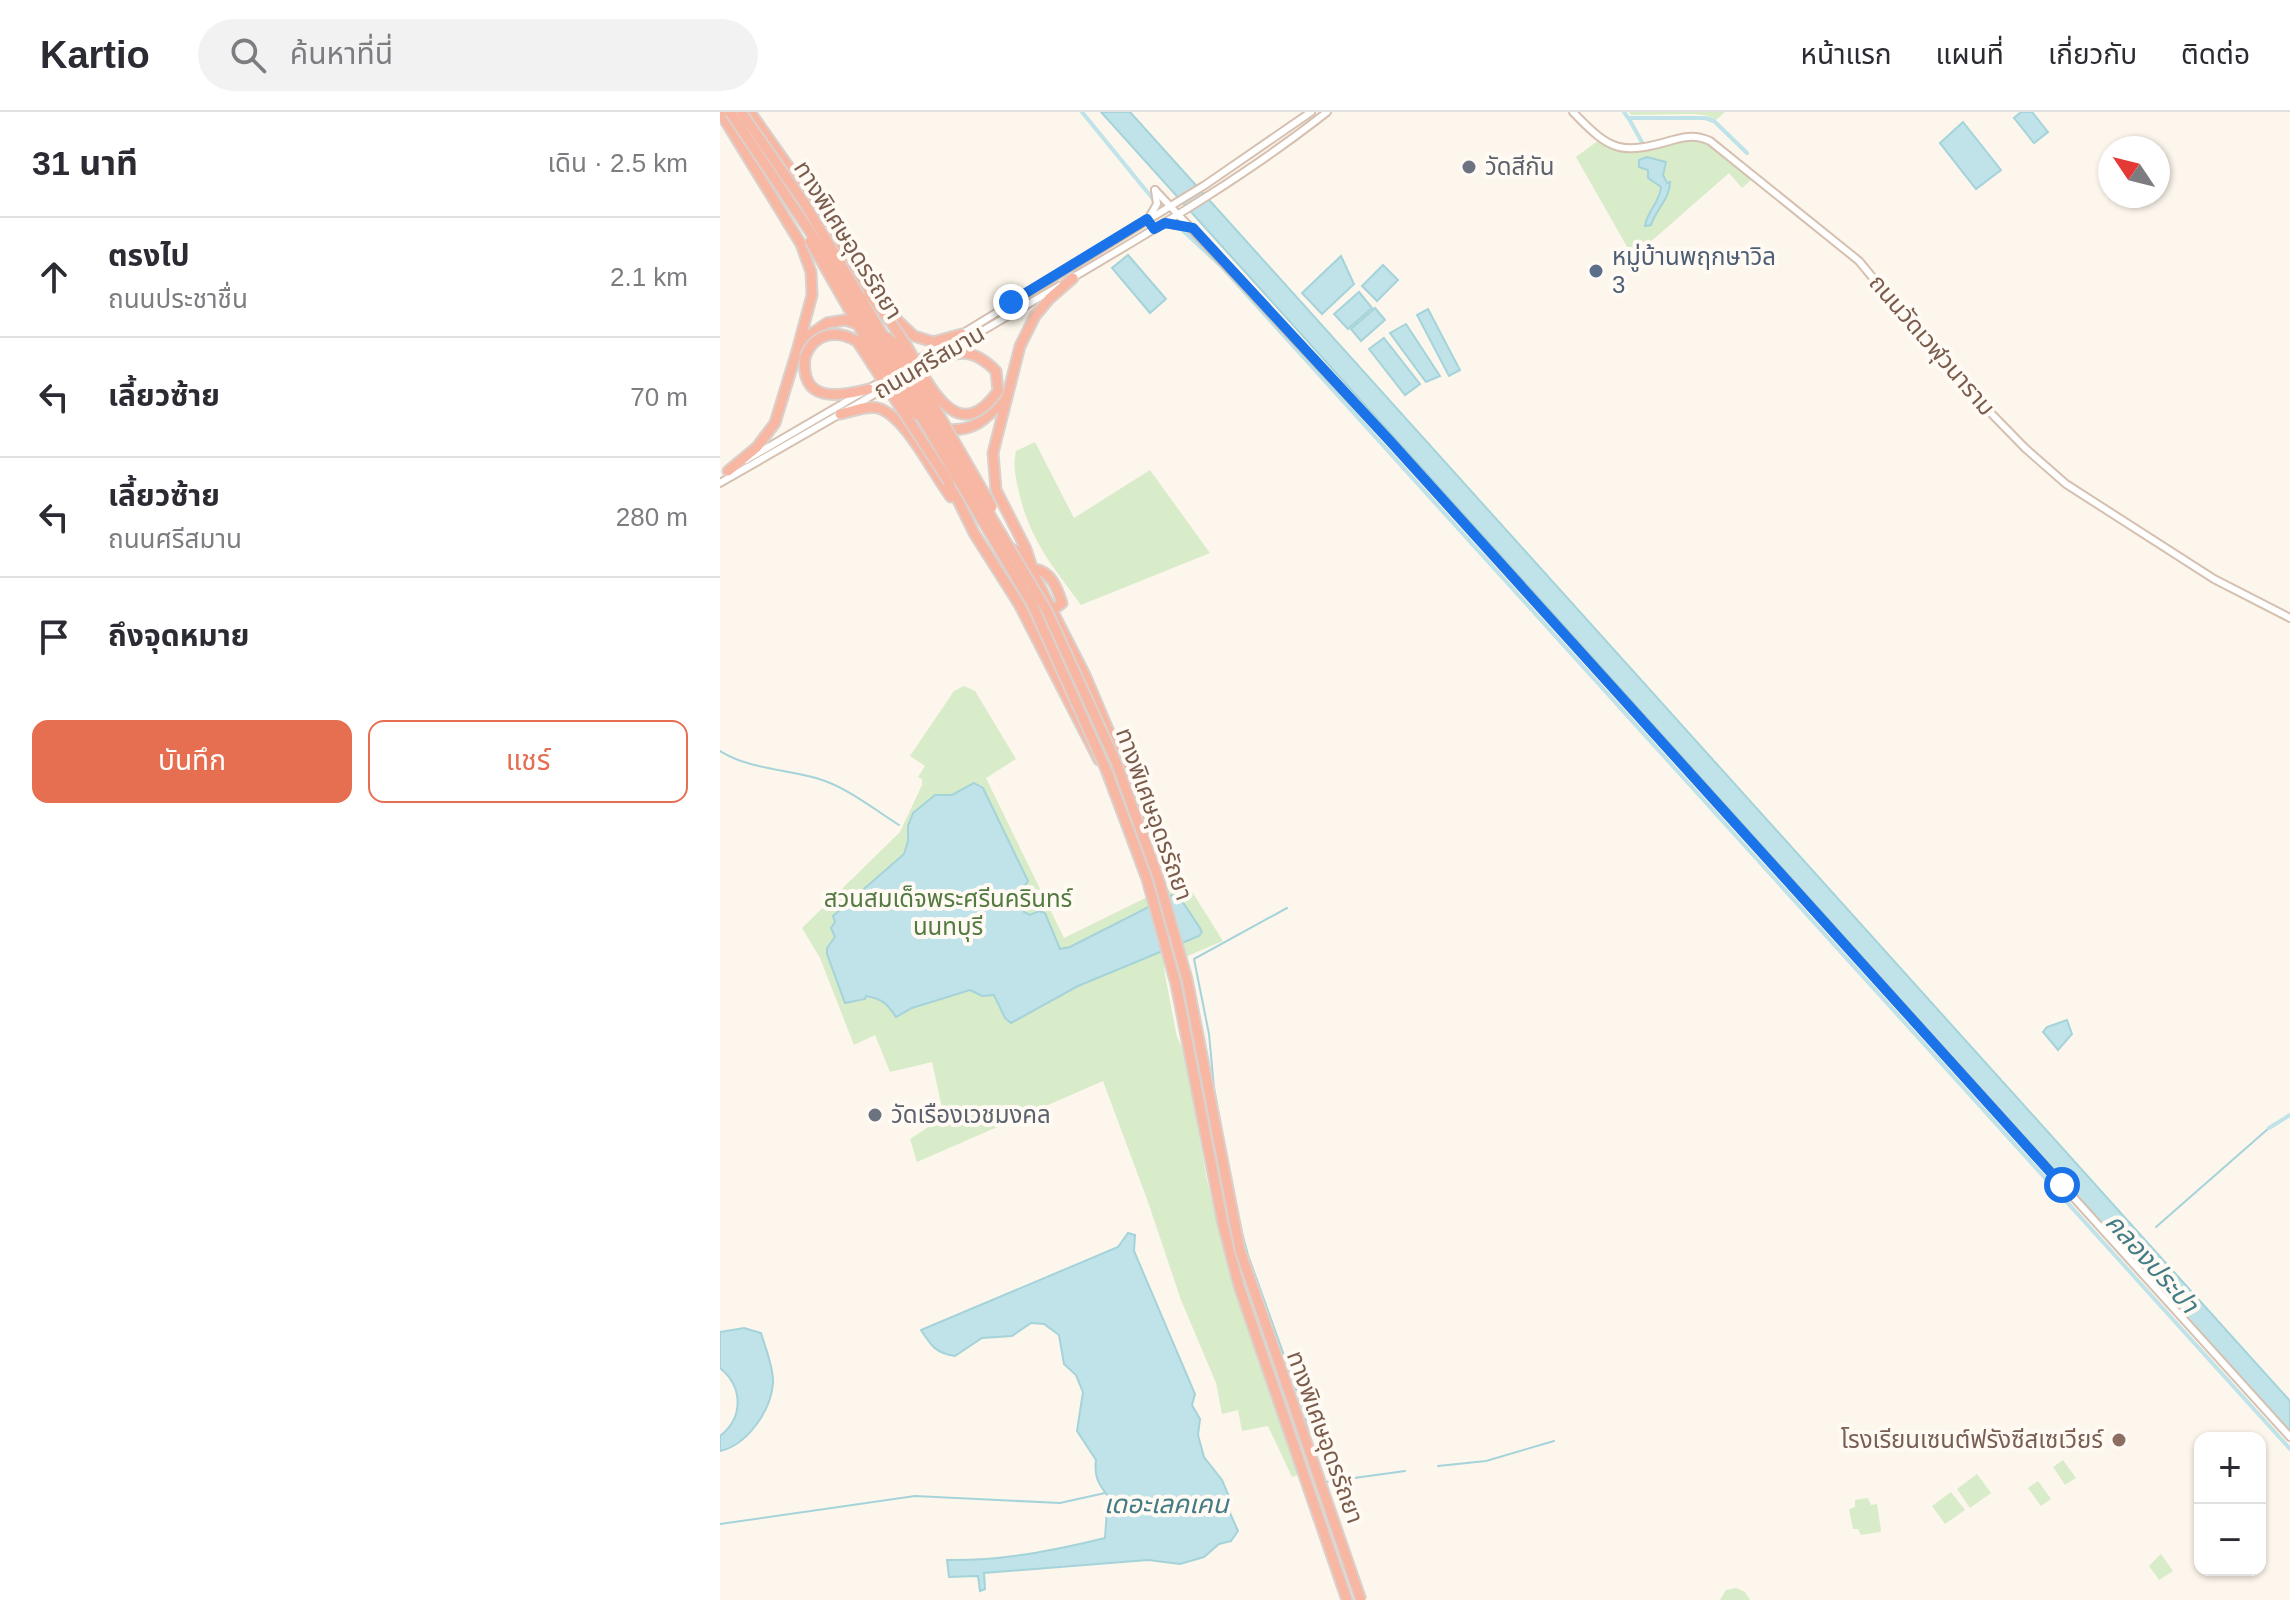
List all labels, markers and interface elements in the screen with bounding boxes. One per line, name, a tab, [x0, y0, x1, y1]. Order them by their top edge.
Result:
search box	[198, 19, 758, 91]
icon: search	[226, 33, 270, 77]
text: Kartio	[40, 34, 150, 76]
text: ค้นหาที่นี่	[290, 37, 393, 70]
text: หน้าแรก	[1801, 39, 1892, 70]
text: แผนที่	[1936, 39, 2004, 70]
text: เกี่ยวกับ	[2048, 39, 2137, 70]
text: ติดต่อ	[2181, 39, 2250, 70]
north arrow	[2098, 136, 2170, 208]
text: 31 นาที	[32, 144, 138, 182]
text: เดิน · 2.5 km	[548, 148, 688, 178]
place label: วัดสีกัน	[1485, 153, 1554, 180]
street label: ทางพิเศษอุดรรัถยา	[787, 156, 908, 325]
marker: วัดสีกัน	[1460, 158, 1478, 176]
text: ตรงไป	[108, 239, 190, 272]
place label: หมู่บ้านพฤกษาวิล 3	[1612, 243, 1776, 298]
icon: ahead	[32, 255, 76, 299]
text: 2.1 km	[610, 262, 688, 292]
marker: หมู่บ้านพฤกษาวิล 3	[1587, 262, 1605, 280]
street label: ถนนวัดเวฬุวนาราม	[1862, 269, 2001, 422]
text: ถนนประชาชื่น	[108, 284, 248, 314]
route end	[993, 284, 1029, 320]
street label: ถนนศรีสมาน	[868, 319, 989, 404]
icon: left	[32, 375, 76, 419]
text: เลี้ยวซ้าย	[108, 379, 220, 412]
text: 70 m	[630, 382, 688, 412]
text: เลี้ยวซ้าย	[108, 479, 220, 512]
icon: left	[32, 495, 76, 539]
text: 280 m	[616, 502, 688, 532]
text: ถนนศรีสมาน	[108, 524, 242, 554]
icon: arrive	[32, 615, 76, 659]
text: ถึงจุดหมาย	[108, 619, 249, 652]
button: บันทึก	[32, 720, 352, 803]
button: แชร์	[368, 720, 688, 803]
street label: ทางพิเศษอุดรรัถยา	[1109, 724, 1198, 904]
park label: สวนสมเด็จพระศรีนครินทร์ นนทบุรี	[824, 885, 1073, 942]
place label: วัดเรืองเวชมงคล	[891, 1101, 1051, 1128]
marker: วัดเรืองเวชมงคล	[866, 1106, 884, 1124]
route start	[2044, 1167, 2080, 1203]
water label: คลองประปา	[2100, 1207, 2205, 1320]
street label: ทางพิเศษอุดรรัถยา	[1280, 1347, 1369, 1527]
place label: โรงเรียนเซนต์ฟรังซีสเซเวียร์	[1841, 1426, 2104, 1453]
marker: โรงเรียนเซนต์ฟรังซีสเซเวียร์	[2110, 1431, 2128, 1449]
map controls	[2194, 1432, 2266, 1576]
button: +	[2194, 1432, 2266, 1504]
water label: เดอะเลคเคน	[1104, 1489, 1230, 1519]
button: −	[2194, 1504, 2266, 1576]

